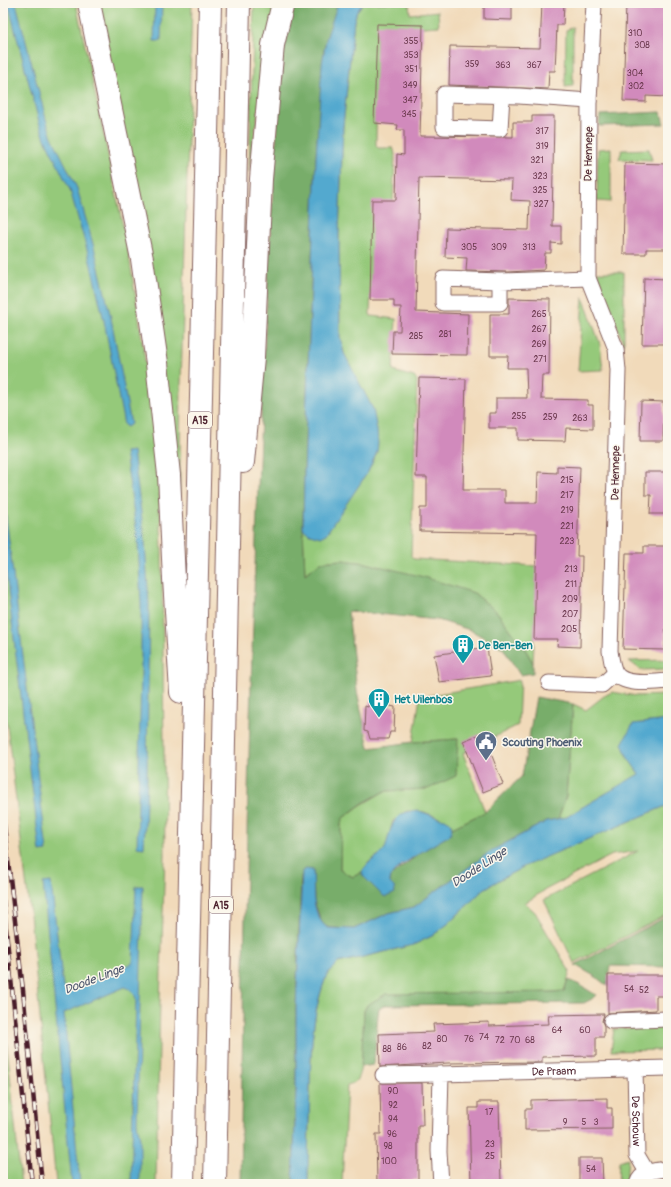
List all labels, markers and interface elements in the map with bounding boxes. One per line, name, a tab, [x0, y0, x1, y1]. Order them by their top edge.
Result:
house number: 310	[628, 28, 642, 39]
house number: 355	[404, 36, 419, 47]
house number: 308	[634, 40, 650, 51]
house number: 353	[404, 50, 418, 61]
house number: 359	[465, 59, 480, 70]
house number: 363	[495, 60, 511, 71]
house number: 367	[527, 60, 542, 71]
house number: 351	[404, 64, 418, 75]
house number: 304	[627, 68, 644, 79]
house number: 349	[403, 80, 418, 91]
house number: 302	[628, 81, 644, 92]
house number: 347	[402, 95, 418, 106]
house number: 345	[401, 109, 417, 120]
house number: 317	[535, 126, 549, 137]
street label: De Hennepe	[582, 126, 595, 182]
house number: 319	[535, 141, 549, 152]
house number: 321	[530, 155, 544, 166]
house number: 323	[533, 171, 547, 182]
house number: 325	[533, 185, 548, 196]
house number: 327	[534, 199, 549, 210]
house number: 305	[461, 242, 477, 253]
house number: 309	[491, 242, 507, 253]
house number: 313	[522, 242, 536, 253]
house number: 265	[531, 309, 547, 320]
house number: 267	[532, 324, 547, 335]
house number: 281	[438, 329, 452, 340]
house number: 285	[409, 331, 423, 342]
house number: 269	[532, 339, 547, 350]
house number: 271	[533, 354, 547, 365]
house number: 255	[512, 411, 527, 422]
road number: A15	[188, 412, 212, 428]
house number: 259	[543, 412, 558, 423]
house number: 263	[572, 413, 588, 424]
street label: De Hennepe	[609, 445, 622, 501]
house number: 215	[560, 475, 574, 486]
house number: 217	[560, 490, 574, 501]
house number: 219	[560, 505, 574, 516]
house number: 221	[560, 521, 574, 532]
house number: 223	[560, 536, 574, 547]
house number: 213	[564, 564, 578, 575]
house number: 211	[565, 579, 577, 590]
house number: 209	[562, 594, 578, 605]
house number: 207	[562, 609, 578, 620]
house number: 205	[561, 624, 577, 635]
building icon: De Ben-Ben	[450, 632, 476, 665]
place label: De Ben-Ben	[478, 639, 533, 652]
building icon: Het Uilenbos	[366, 686, 392, 719]
place label: Het Uilenbos	[394, 693, 452, 706]
public building icon: Scouting Phoenix	[473, 729, 499, 762]
place label: Scouting Phoenix	[502, 736, 582, 749]
water label: Doode Linge	[449, 844, 510, 891]
road number: A15	[209, 897, 233, 913]
water label: Doode Linge	[62, 961, 127, 998]
house number: 54	[624, 984, 635, 995]
house number: 52	[639, 985, 649, 996]
house number: 64	[552, 1025, 563, 1036]
house number: 60	[579, 1025, 591, 1036]
house number: 74	[479, 1032, 490, 1043]
house number: 80	[437, 1034, 447, 1045]
house number: 76	[464, 1034, 474, 1045]
house number: 72	[495, 1035, 505, 1046]
house number: 70	[510, 1035, 520, 1046]
house number: 68	[525, 1035, 535, 1046]
house number: 82	[422, 1041, 432, 1052]
house number: 86	[397, 1042, 407, 1053]
house number: 88	[382, 1044, 392, 1055]
street label: De Praam	[531, 1064, 577, 1079]
house number: 90	[388, 1086, 398, 1097]
street label: De Schouw	[629, 1095, 643, 1147]
house number: 92	[388, 1100, 398, 1111]
house number: 17	[485, 1107, 493, 1118]
house number: 94	[388, 1114, 399, 1125]
house number: 9	[563, 1117, 568, 1128]
house number: 5	[582, 1117, 587, 1128]
house number: 3	[593, 1117, 599, 1128]
house number: 96	[387, 1129, 397, 1140]
house number: 23	[485, 1139, 495, 1150]
house number: 98	[383, 1141, 393, 1152]
house number: 25	[485, 1151, 495, 1162]
house number: 100	[381, 1156, 397, 1167]
house number: 54	[586, 1164, 597, 1175]

